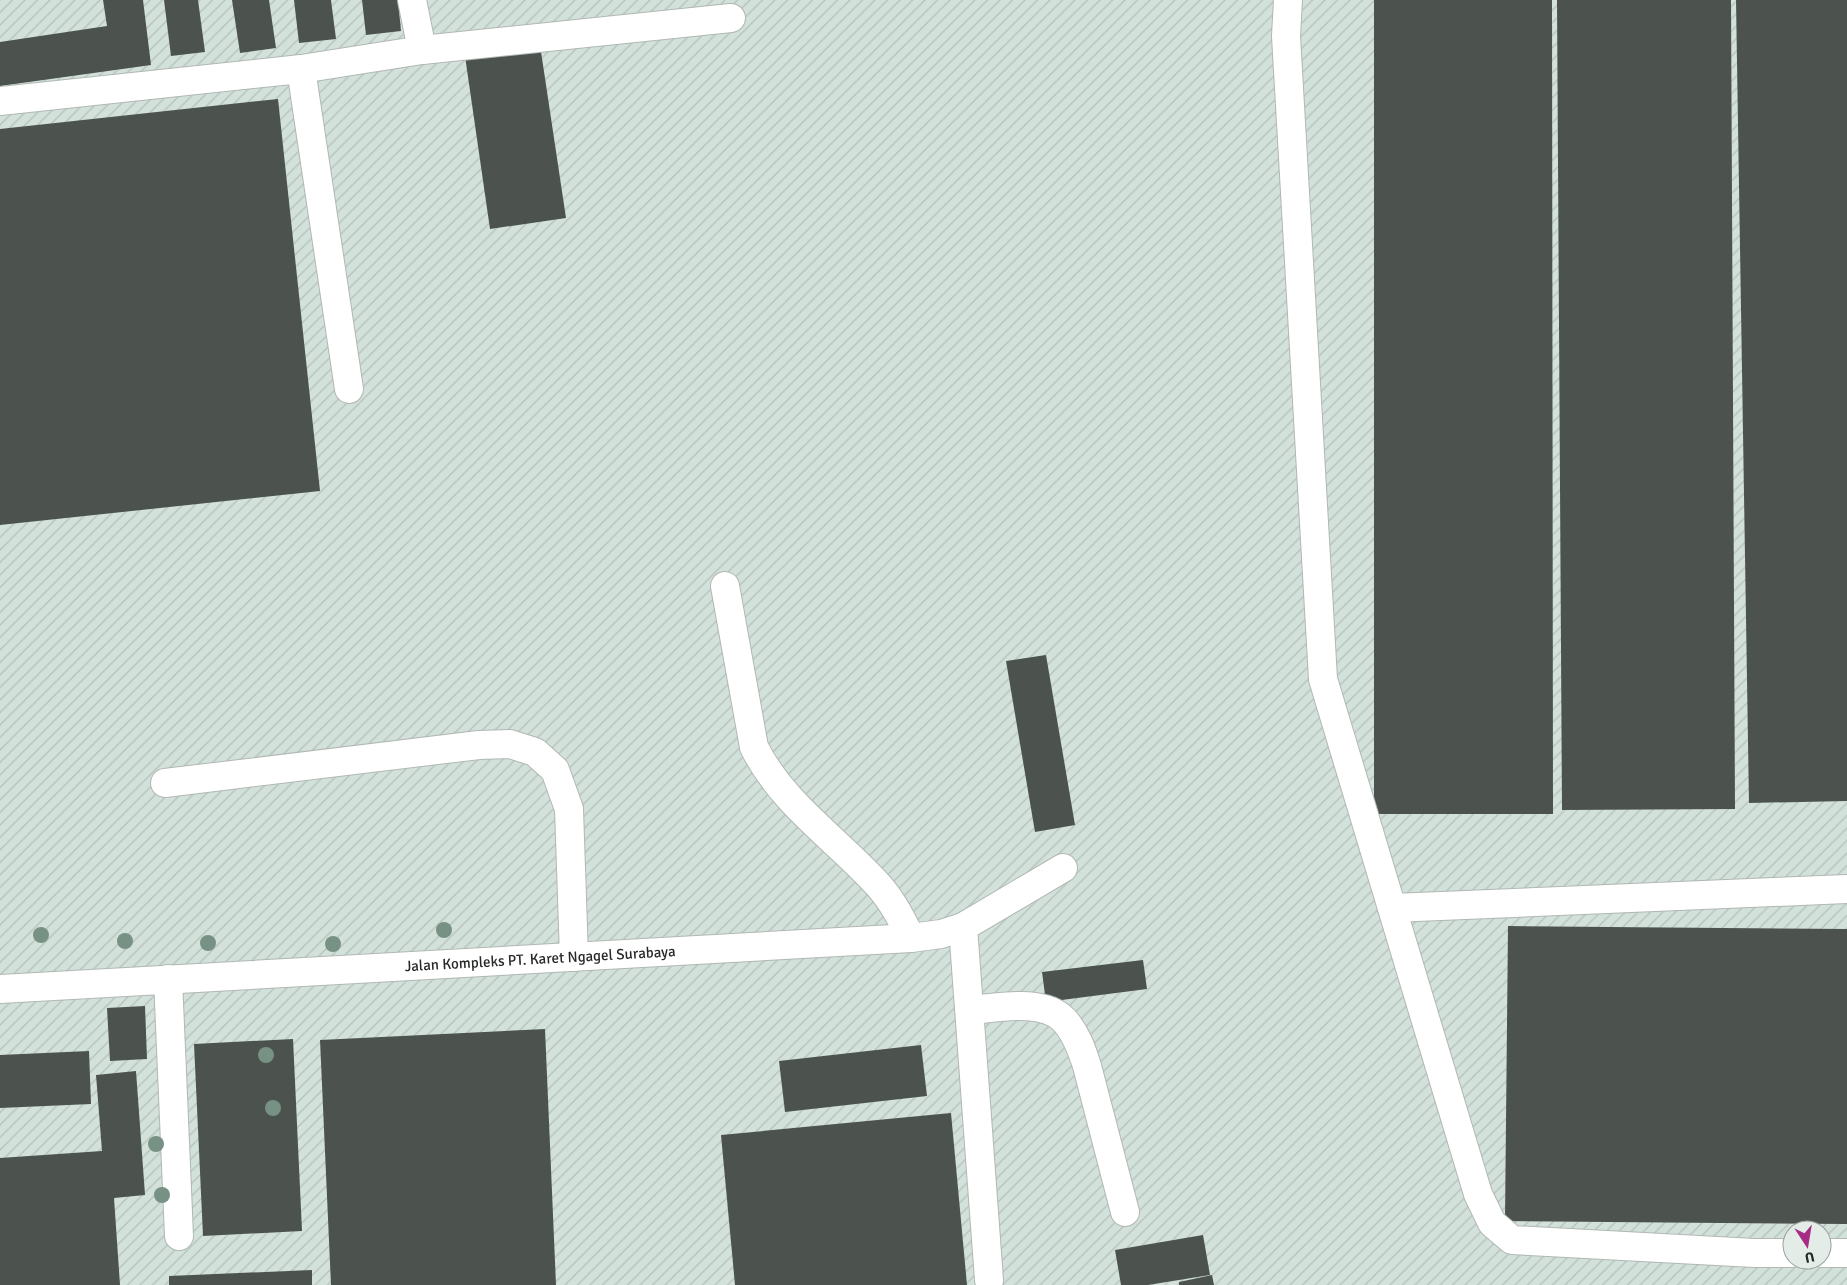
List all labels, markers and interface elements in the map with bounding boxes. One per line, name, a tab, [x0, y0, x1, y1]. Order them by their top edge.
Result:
street label: Jalan Kompleks PT. Karet Ngagel Surabaya	[404, 942, 676, 975]
north arrow	[1782, 1220, 1832, 1270]
text: U	[1803, 1248, 1816, 1267]

